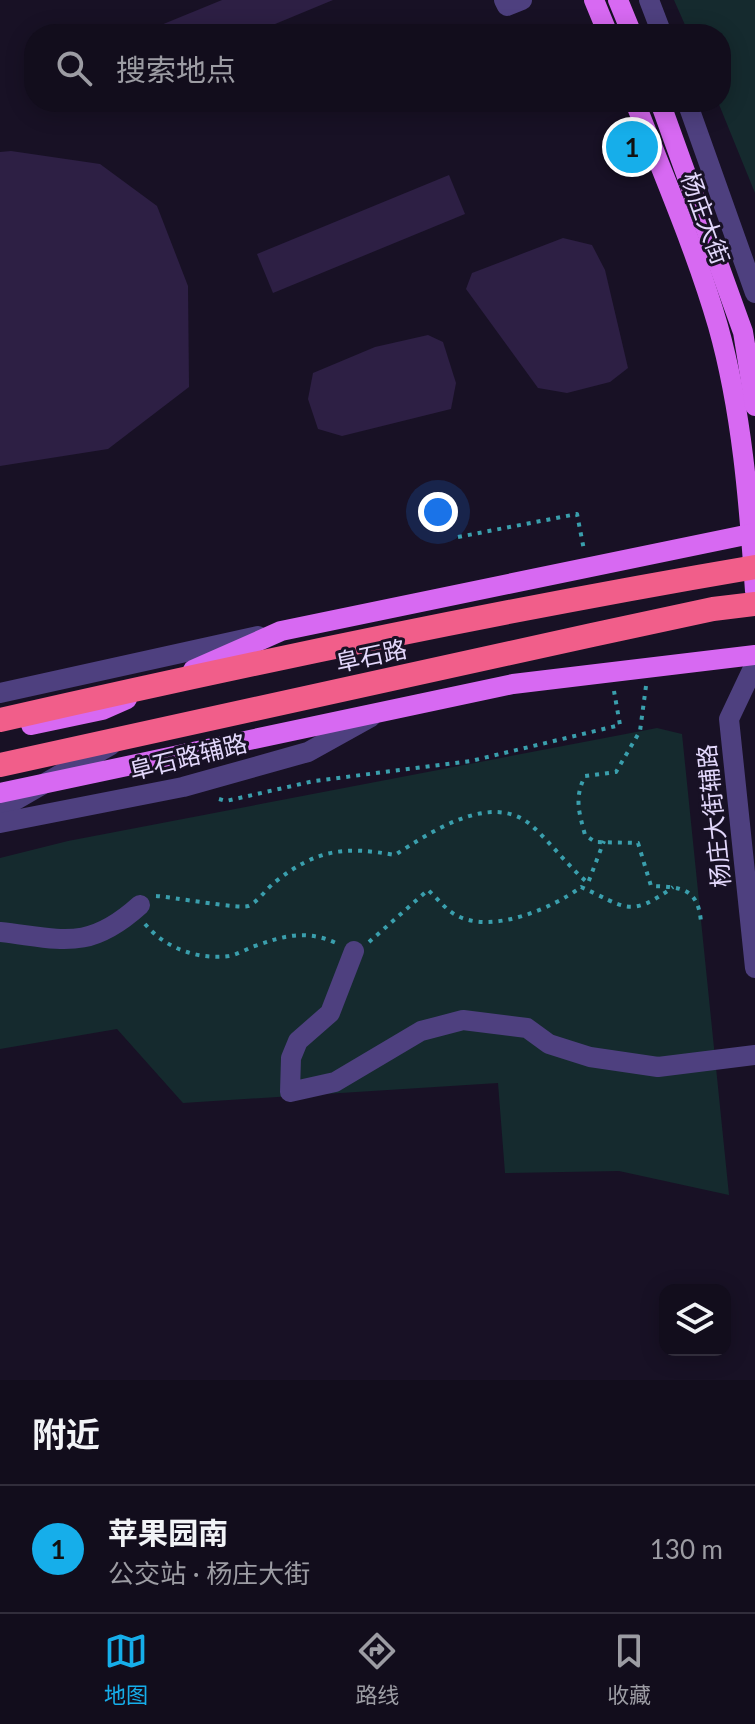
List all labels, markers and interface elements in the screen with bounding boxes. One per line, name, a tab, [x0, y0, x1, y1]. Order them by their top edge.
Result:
search box	[24, 24, 731, 112]
icon: search	[52, 46, 96, 90]
text: 搜索地点	[116, 51, 236, 87]
pin: 1	[606, 117, 658, 177]
street label: 杨庄大街	[676, 168, 736, 268]
your location	[418, 492, 458, 532]
street label: 阜石路	[333, 633, 409, 677]
street label: 阜石路辅路	[126, 727, 250, 785]
street label: 杨庄大街辅路	[691, 743, 735, 889]
map controls	[659, 1284, 731, 1356]
button: layers	[659, 1284, 731, 1356]
text: 附近	[32, 1413, 100, 1454]
text: 苹果园南	[108, 1514, 228, 1550]
text: 1	[50, 1533, 66, 1565]
text: 130 m	[650, 1533, 723, 1565]
text: 公交站 · 杨庄大街	[108, 1557, 310, 1589]
tab: 地图	[104, 1629, 148, 1709]
tab: 路线	[355, 1629, 399, 1709]
tab: 收藏	[607, 1629, 651, 1709]

